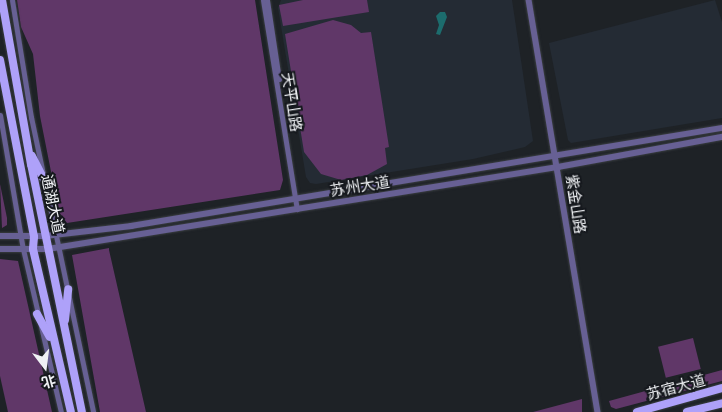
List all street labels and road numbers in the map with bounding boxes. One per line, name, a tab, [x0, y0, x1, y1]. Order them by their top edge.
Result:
street label: 天平山路	[278, 71, 306, 133]
street label: 苏州大道	[329, 172, 391, 200]
street label: 通湖大道	[38, 173, 68, 235]
street label: 紫金山路	[562, 173, 590, 235]
street label: 苏宿大道	[645, 371, 707, 403]

